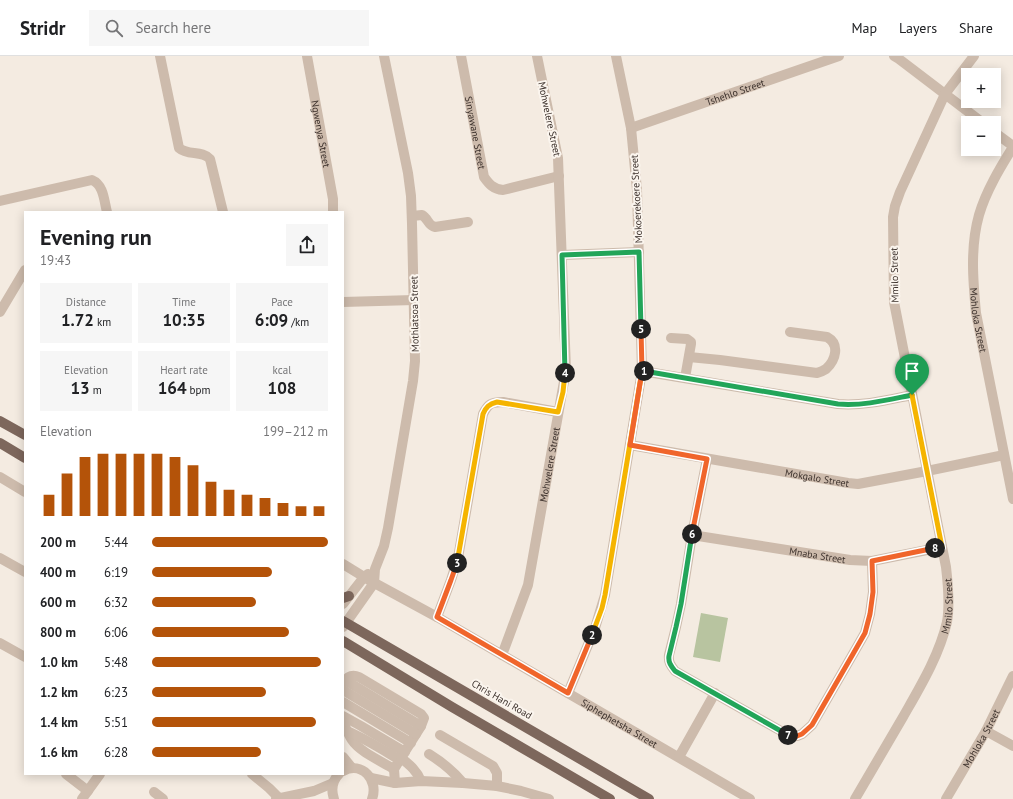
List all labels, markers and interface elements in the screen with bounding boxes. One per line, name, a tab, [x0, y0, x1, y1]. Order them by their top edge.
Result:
search box	[89, 10, 369, 46]
text: Stridr	[20, 16, 65, 40]
icon: search	[103, 17, 125, 39]
text: Search here	[135, 18, 211, 37]
text: Map	[851, 19, 877, 37]
text: Layers	[899, 19, 937, 37]
text: Share	[959, 19, 993, 37]
map controls	[961, 68, 1001, 156]
button: +	[961, 68, 1001, 108]
street label: Tshehlo Street	[704, 76, 767, 109]
street label: Mohwelere Street	[535, 81, 564, 158]
street label: Sinyawane Street	[462, 95, 489, 171]
street label: Ngwenya Street	[308, 99, 333, 169]
button: −	[961, 116, 1001, 156]
street label: Mokoerekoere Street	[628, 154, 645, 244]
text: Evening run	[40, 223, 152, 251]
button: share	[286, 224, 328, 266]
street label: Mmilo Street	[888, 247, 901, 303]
text: 19:43	[40, 252, 71, 269]
street label: Mothlatsoa Street	[407, 275, 422, 352]
street label: Mohloka Street	[967, 287, 990, 354]
text: Distance	[66, 295, 106, 309]
text: Time	[172, 295, 196, 309]
text: Pace	[271, 295, 293, 309]
text: 1.72	[61, 309, 94, 331]
text: 10:35	[162, 309, 206, 331]
text: 6:09	[255, 309, 288, 331]
text: km	[94, 315, 111, 329]
text: /km	[288, 315, 309, 329]
pin: 5	[631, 319, 651, 339]
text: 5	[638, 322, 644, 336]
pin	[895, 354, 929, 395]
icon: arrive	[901, 360, 923, 382]
pin: 1	[634, 361, 654, 381]
text: Elevation	[64, 363, 108, 377]
text: Heart rate	[160, 363, 208, 377]
text: kcal	[273, 363, 291, 377]
pin: 4	[555, 363, 575, 383]
text: 1	[641, 364, 647, 378]
text: 4	[562, 366, 568, 380]
text: 13	[70, 377, 90, 399]
text: 164	[158, 377, 187, 399]
text: 108	[268, 377, 296, 399]
text: m	[90, 383, 102, 397]
text: bpm	[187, 383, 210, 397]
text: Elevation	[40, 423, 92, 440]
text: 199–212 m	[263, 423, 328, 440]
street label: Mohwelere Street	[537, 426, 563, 503]
street label: Mokgalo Street	[784, 466, 851, 490]
pin: 6	[682, 524, 702, 544]
text: 6	[689, 527, 695, 541]
text: 200 m	[40, 534, 76, 551]
text: 5:44	[104, 534, 128, 551]
pin: 8	[925, 538, 945, 558]
text: 8	[932, 541, 938, 555]
street label: Mnaba Street	[788, 544, 847, 566]
pin: 3	[447, 553, 467, 573]
text: 3	[454, 556, 460, 570]
text: 400 m	[40, 564, 76, 581]
text: 6:19	[104, 564, 128, 581]
street label: Mmilo Street	[938, 577, 956, 635]
text: 600 m	[40, 594, 76, 611]
text: 6:32	[104, 594, 128, 611]
text: 800 m	[40, 624, 76, 641]
text: 6:06	[104, 624, 128, 641]
pin: 2	[582, 625, 602, 645]
text: 2	[589, 628, 595, 642]
text: 1.0 km	[40, 654, 78, 671]
text: 5:48	[104, 654, 128, 671]
street label: Chris Hani Road	[469, 677, 534, 722]
text: 1.2 km	[40, 684, 78, 701]
text: 6:23	[104, 684, 128, 701]
street label: Siphephetsha Street	[579, 696, 660, 751]
street label: Mohloka Street	[960, 707, 1003, 770]
text: 1.4 km	[40, 714, 78, 731]
text: 5:51	[104, 714, 128, 731]
pin: 7	[778, 725, 798, 745]
text: 7	[785, 728, 791, 742]
text: 1.6 km	[40, 744, 78, 761]
text: 6:28	[104, 744, 128, 761]

